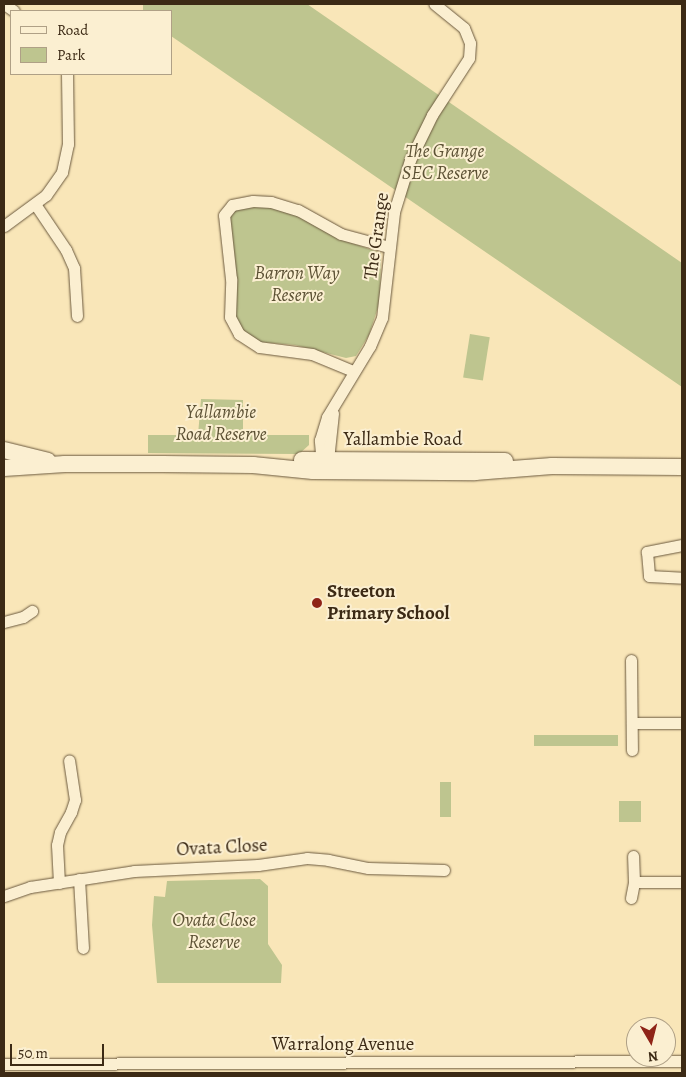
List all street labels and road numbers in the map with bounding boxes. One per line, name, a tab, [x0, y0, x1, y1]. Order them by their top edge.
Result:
street label: The Grange	[360, 191, 394, 281]
street label: Yallambie Road	[344, 429, 462, 451]
street label: Ovata Close	[176, 834, 268, 862]
street label: Warralong Avenue	[272, 1034, 414, 1056]

